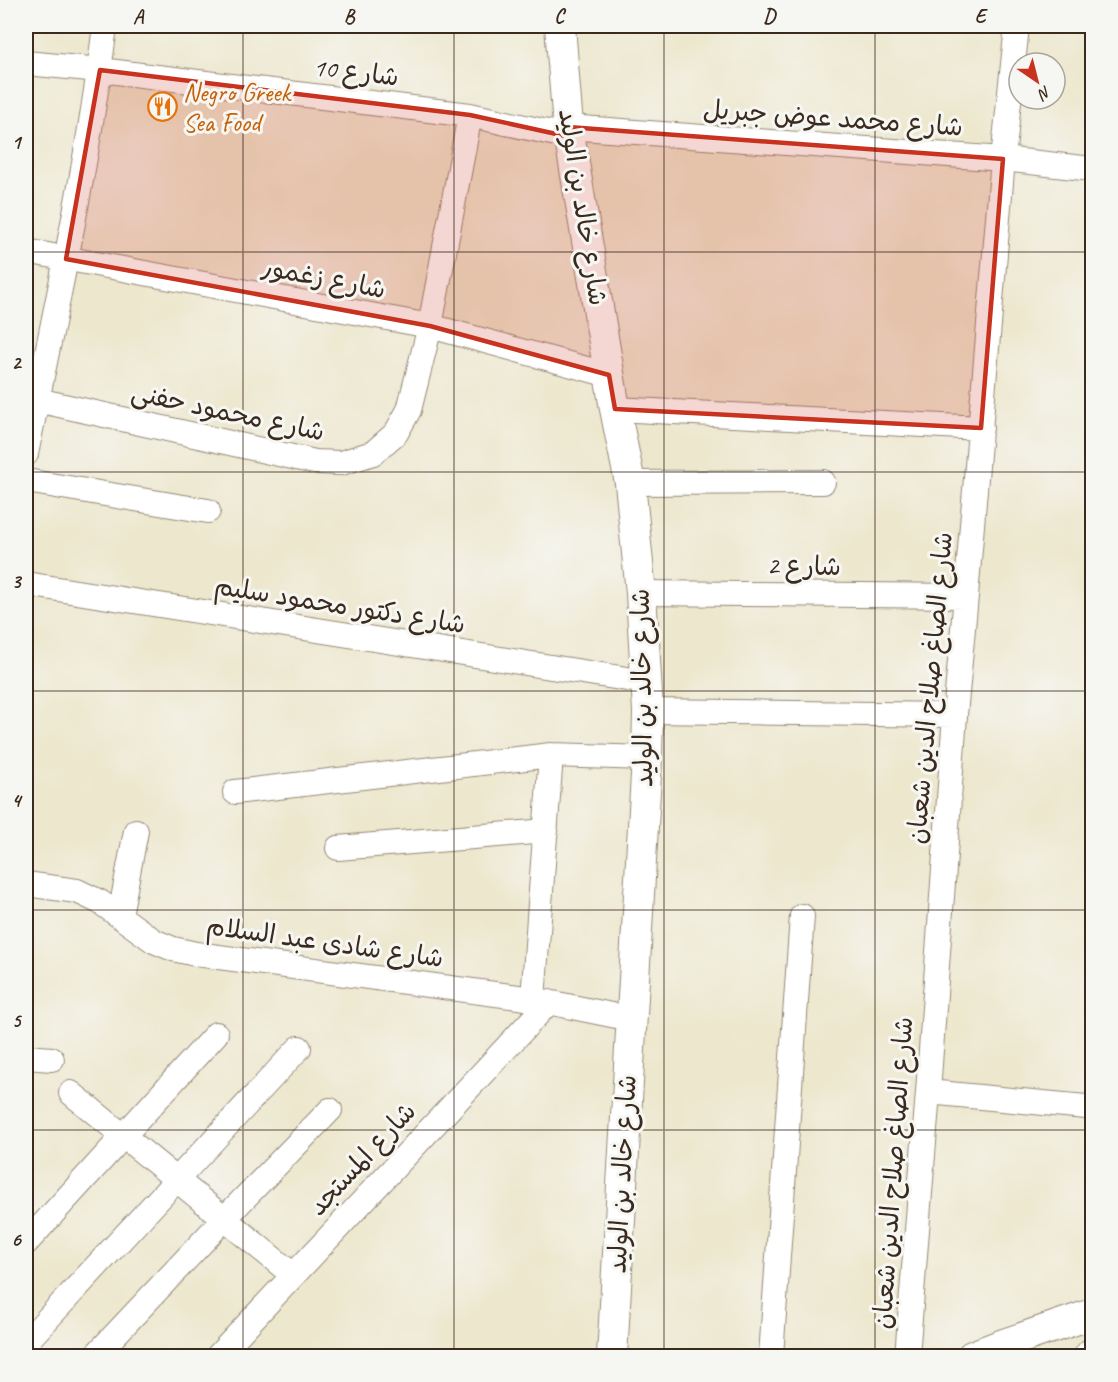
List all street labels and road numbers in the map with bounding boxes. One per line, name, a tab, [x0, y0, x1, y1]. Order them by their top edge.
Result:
street label: شارع 10	[311, 50, 401, 95]
street label: شارع محمد عوض جبريل	[702, 92, 964, 145]
street label: شارع خالد بن الوليد	[550, 106, 615, 308]
street label: شارع زغمور	[258, 250, 389, 307]
street label: شارع محمود حفنى	[128, 375, 328, 450]
street label: شارع الصاغ صلاح الدين شعبان	[900, 531, 961, 846]
street label: شارع 2	[767, 549, 841, 584]
street label: شارع دكتور محمود سليم	[212, 569, 468, 644]
street label: شارع خالد بن الوليد	[624, 588, 661, 788]
street label: شارع شادى عبد السلام	[204, 909, 446, 978]
street label: شارع الصاغ صلاح الدين شعبان	[866, 1016, 921, 1330]
street label: شارع خالد بن الوليد	[600, 1074, 645, 1274]
street label: شارع المستجد	[301, 1095, 424, 1223]

